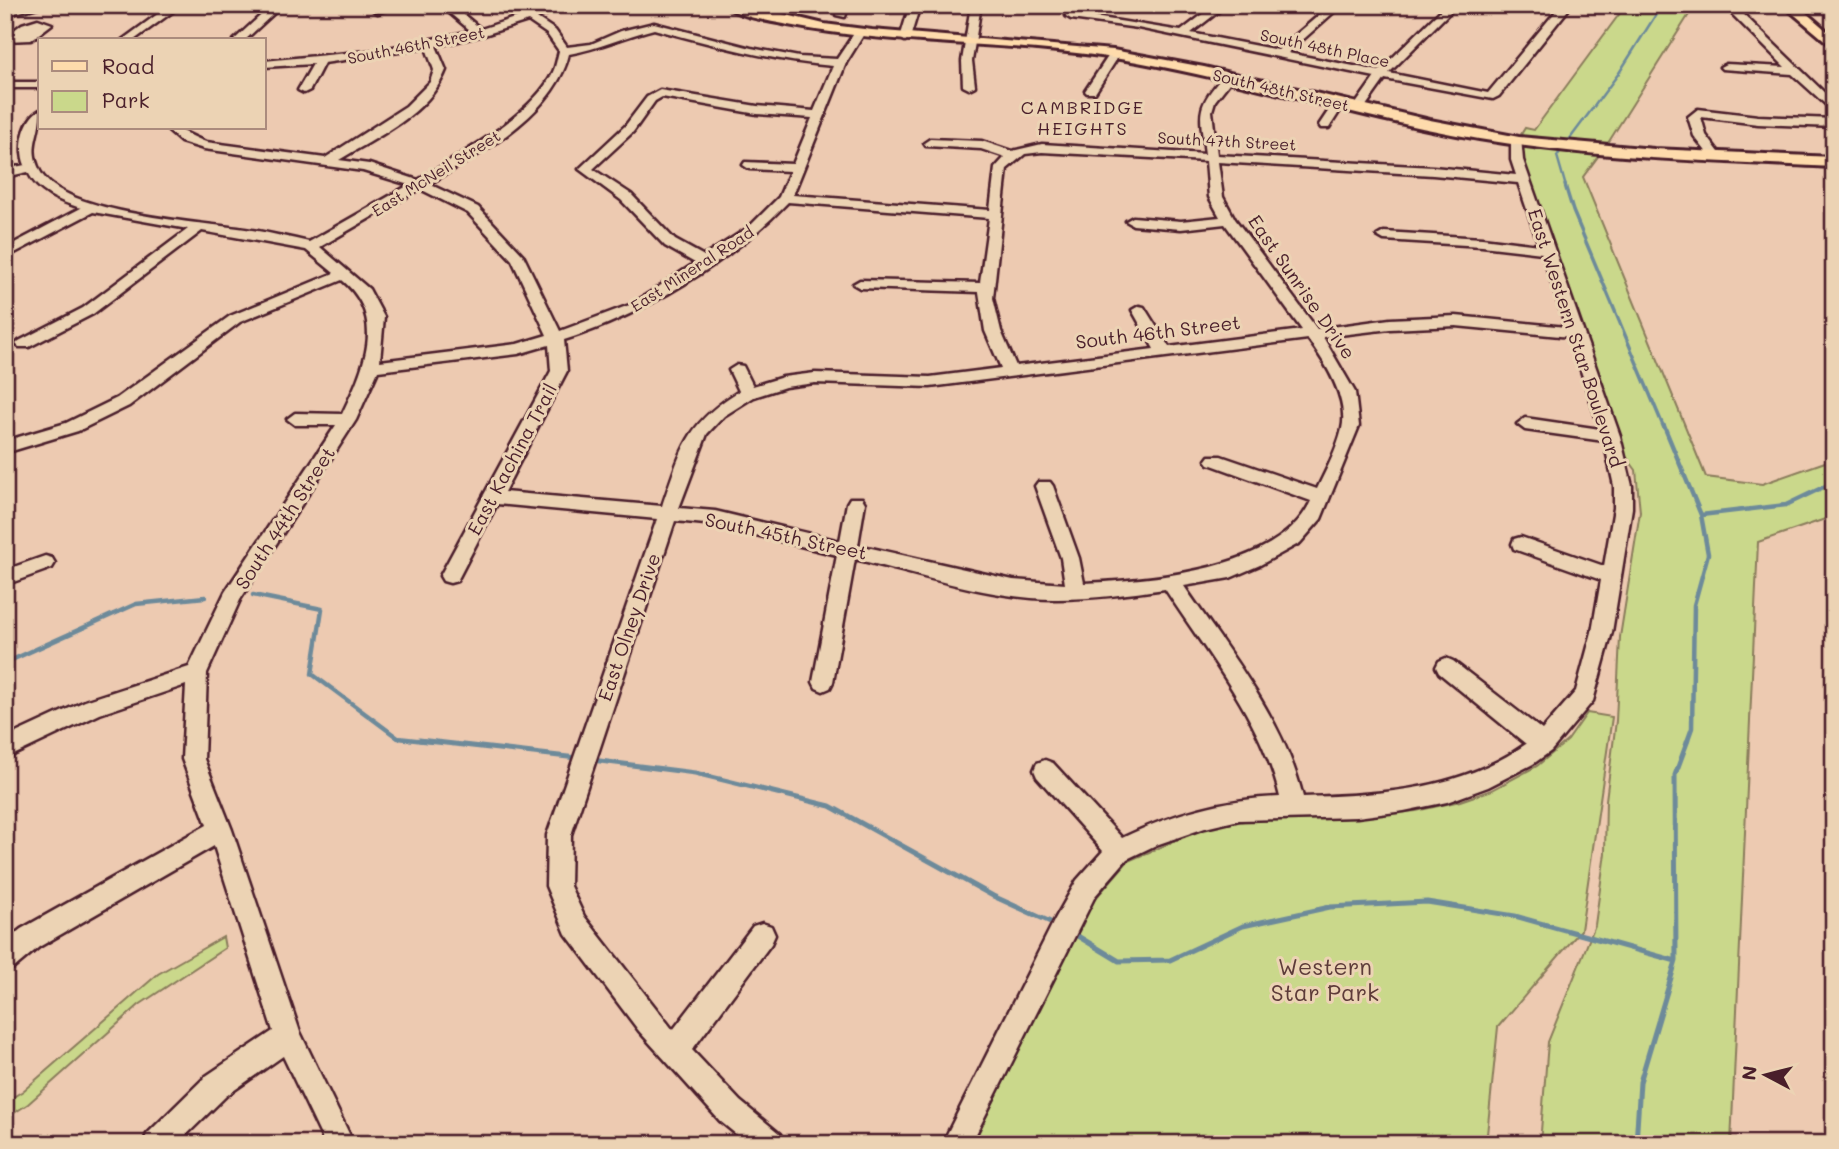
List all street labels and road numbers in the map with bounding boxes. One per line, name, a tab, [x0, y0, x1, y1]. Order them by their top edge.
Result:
street label: South 46th Street	[345, 21, 486, 68]
street label: South 48th Place	[1258, 24, 1392, 71]
street label: South 48th Street	[1211, 64, 1351, 115]
street label: East McNeil Street	[367, 124, 504, 221]
street label: South 47th Street	[1157, 126, 1297, 155]
street label: East Western Star Boulevard	[1523, 205, 1630, 470]
street label: East Sunrise Drive	[1243, 210, 1362, 364]
street label: East Mineral Road	[626, 221, 757, 316]
street label: South 46th Street	[1074, 309, 1242, 354]
street label: East Kachina Trail	[461, 379, 562, 539]
street label: South 44th Street	[229, 442, 340, 594]
street label: South 45th Street	[703, 506, 870, 565]
street label: East Olney Drive	[592, 550, 666, 704]

